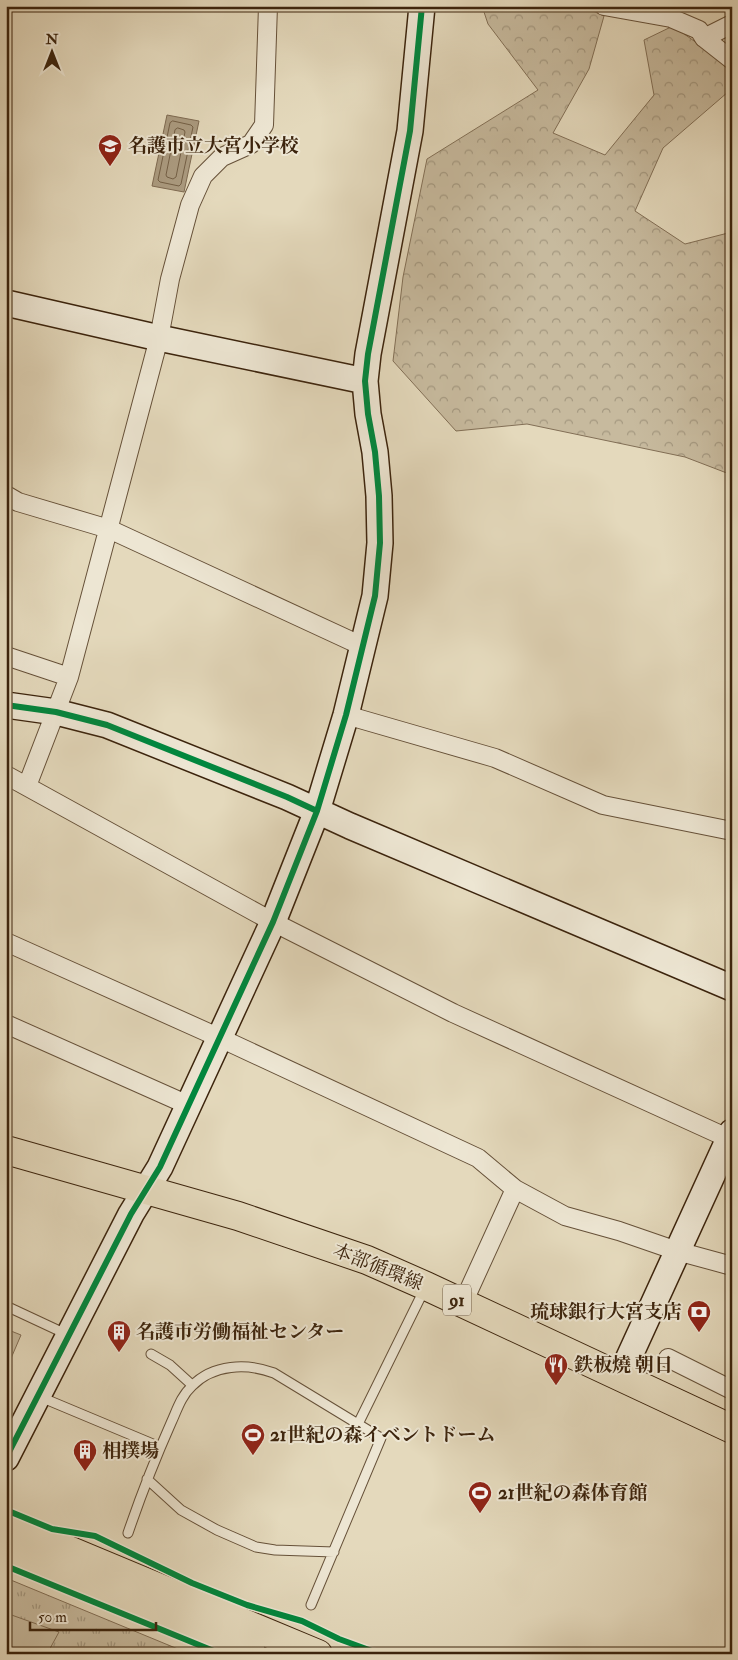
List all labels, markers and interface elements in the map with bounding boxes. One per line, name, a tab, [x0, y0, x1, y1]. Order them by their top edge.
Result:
north arrow	[28, 28, 78, 78]
text: N	[45, 31, 59, 48]
school or university icon: 名護市立大宮小学校	[97, 133, 123, 167]
place label: 名護市立大宮小学校	[128, 134, 299, 158]
street label: 本部循環線	[329, 1238, 427, 1296]
road number: 91	[443, 1284, 471, 1316]
bank icon: 琉球銀行大宮支店	[686, 1299, 712, 1333]
place label: 琉球銀行大宮支店	[530, 1300, 682, 1324]
building icon: 名護市労働福祉センター	[106, 1319, 132, 1353]
place label: 名護市労働福祉センター	[136, 1320, 344, 1344]
restaurant icon: 鉄板燒 朝日	[543, 1352, 569, 1386]
place label: 鉄板燒 朝日	[574, 1353, 673, 1377]
sports icon: 21世紀の森イベントドーム	[240, 1422, 266, 1456]
place label: 21世紀の森イベントドーム	[270, 1423, 495, 1447]
building icon: 相撲場	[72, 1438, 98, 1472]
place label: 相撲場	[102, 1439, 159, 1463]
sports icon: 21世紀の森体育館	[467, 1480, 493, 1514]
place label: 21世紀の森体育館	[498, 1481, 647, 1505]
scale bar	[30, 1600, 156, 1632]
text: 50 m	[38, 1608, 67, 1627]

